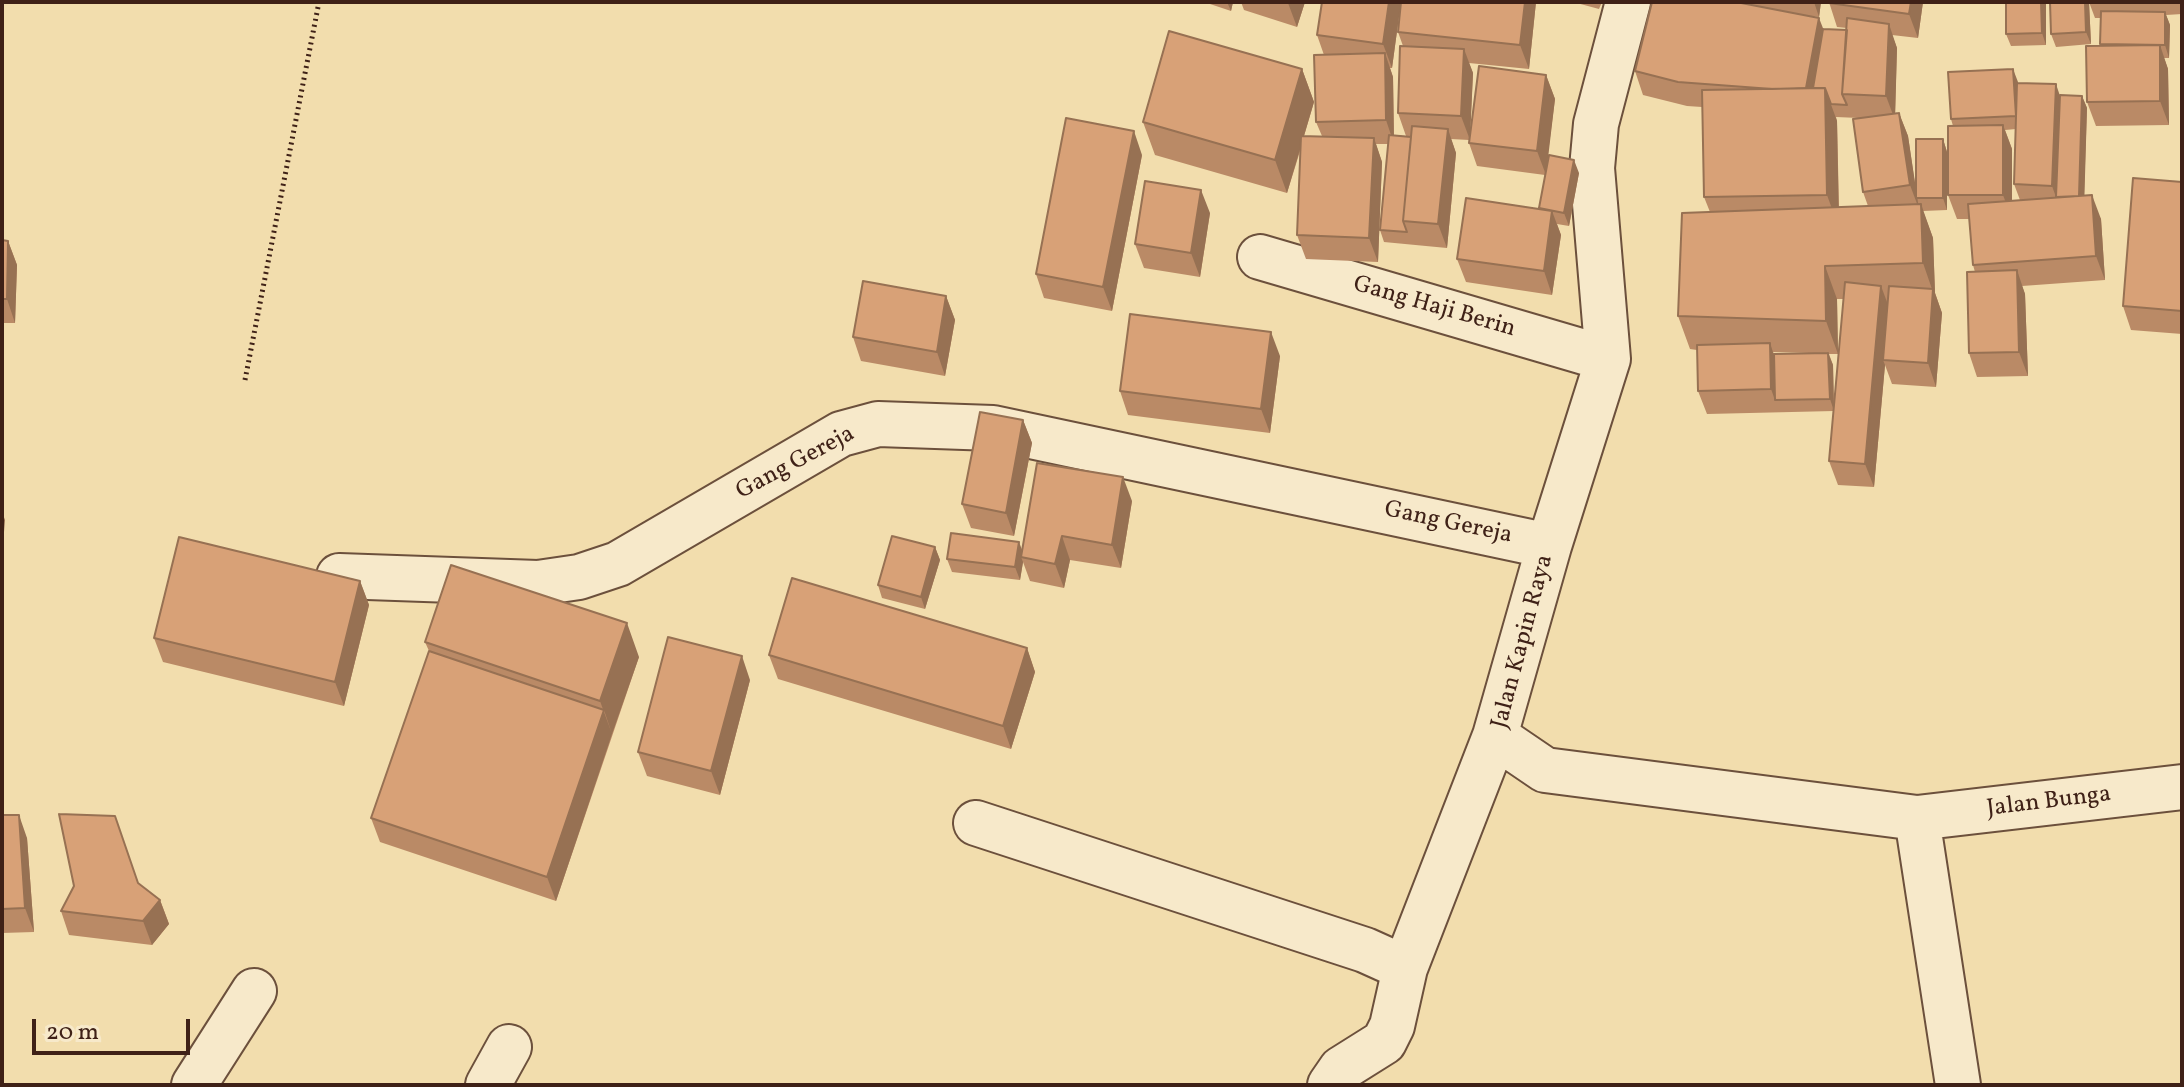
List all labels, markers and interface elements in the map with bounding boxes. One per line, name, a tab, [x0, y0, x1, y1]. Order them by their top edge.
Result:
street label: Gang Haji Berin	[1349, 271, 1519, 345]
street label: Gang Gereja	[732, 421, 860, 507]
street label: Gang Gereja	[1381, 496, 1515, 552]
street label: Jalan Kapin Raya	[1487, 552, 1561, 732]
street label: Jalan Bunga	[1985, 781, 2113, 825]
scale bar	[36, 1003, 194, 1053]
text: 20 m	[46, 1016, 99, 1050]

